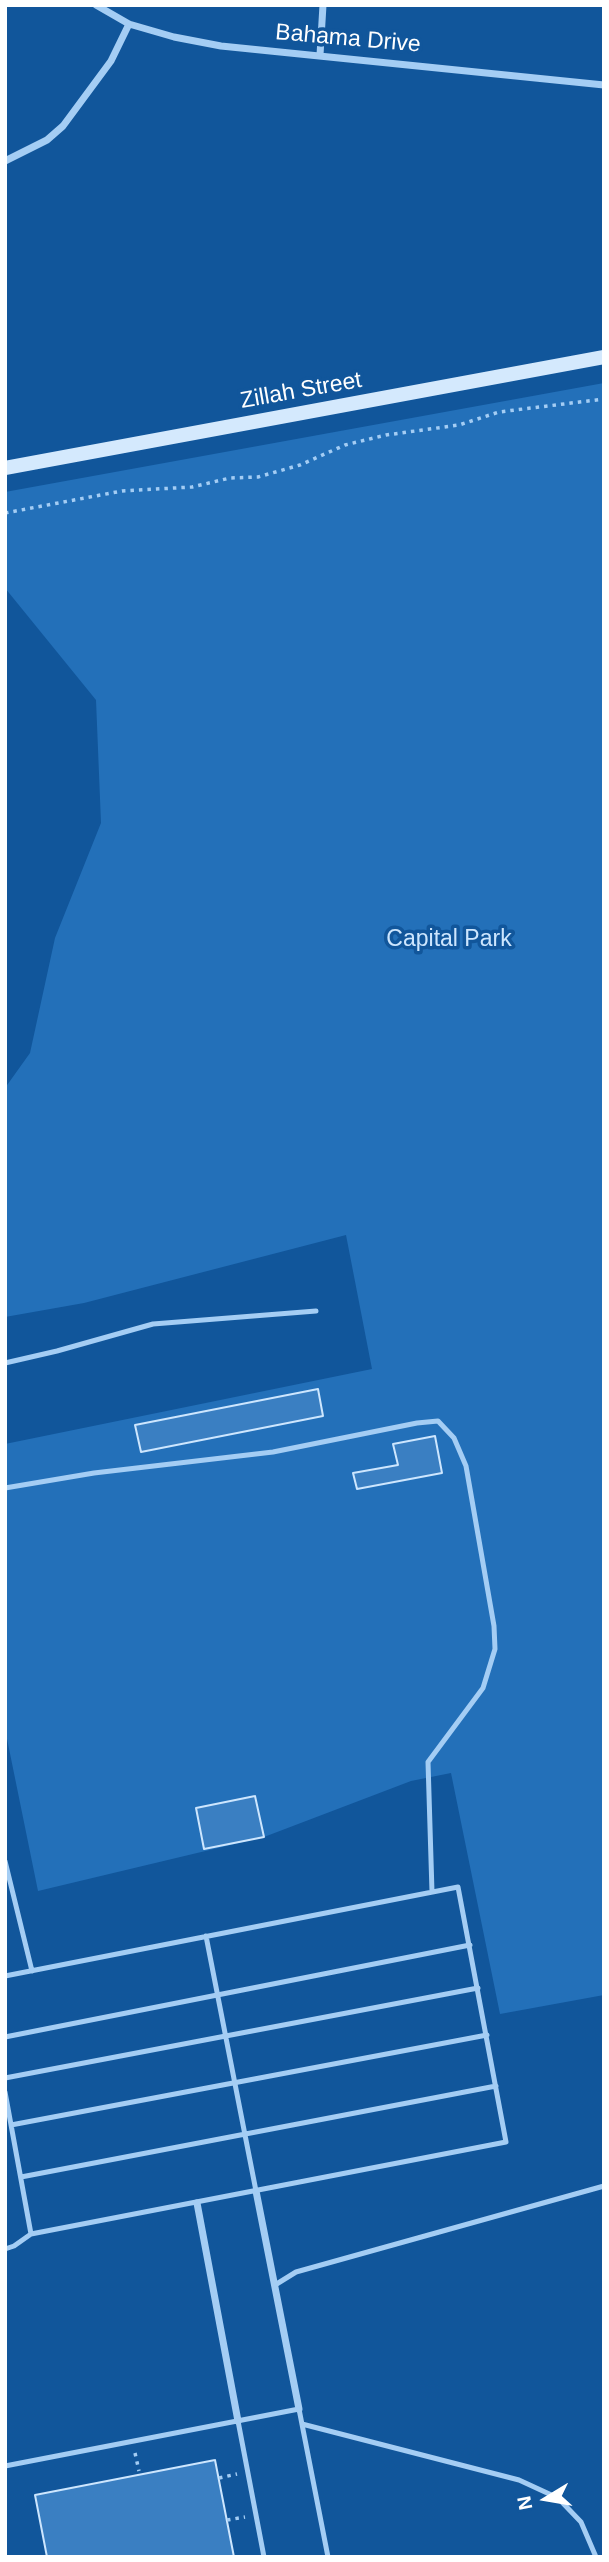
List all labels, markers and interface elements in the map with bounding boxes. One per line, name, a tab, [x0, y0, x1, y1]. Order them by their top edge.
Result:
street label: Bahama Drive	[274, 19, 422, 59]
street label: Zillah Street	[238, 367, 364, 415]
park label: Capital Park	[386, 926, 512, 954]
north arrow	[511, 2464, 581, 2534]
text: N	[513, 2494, 537, 2512]

